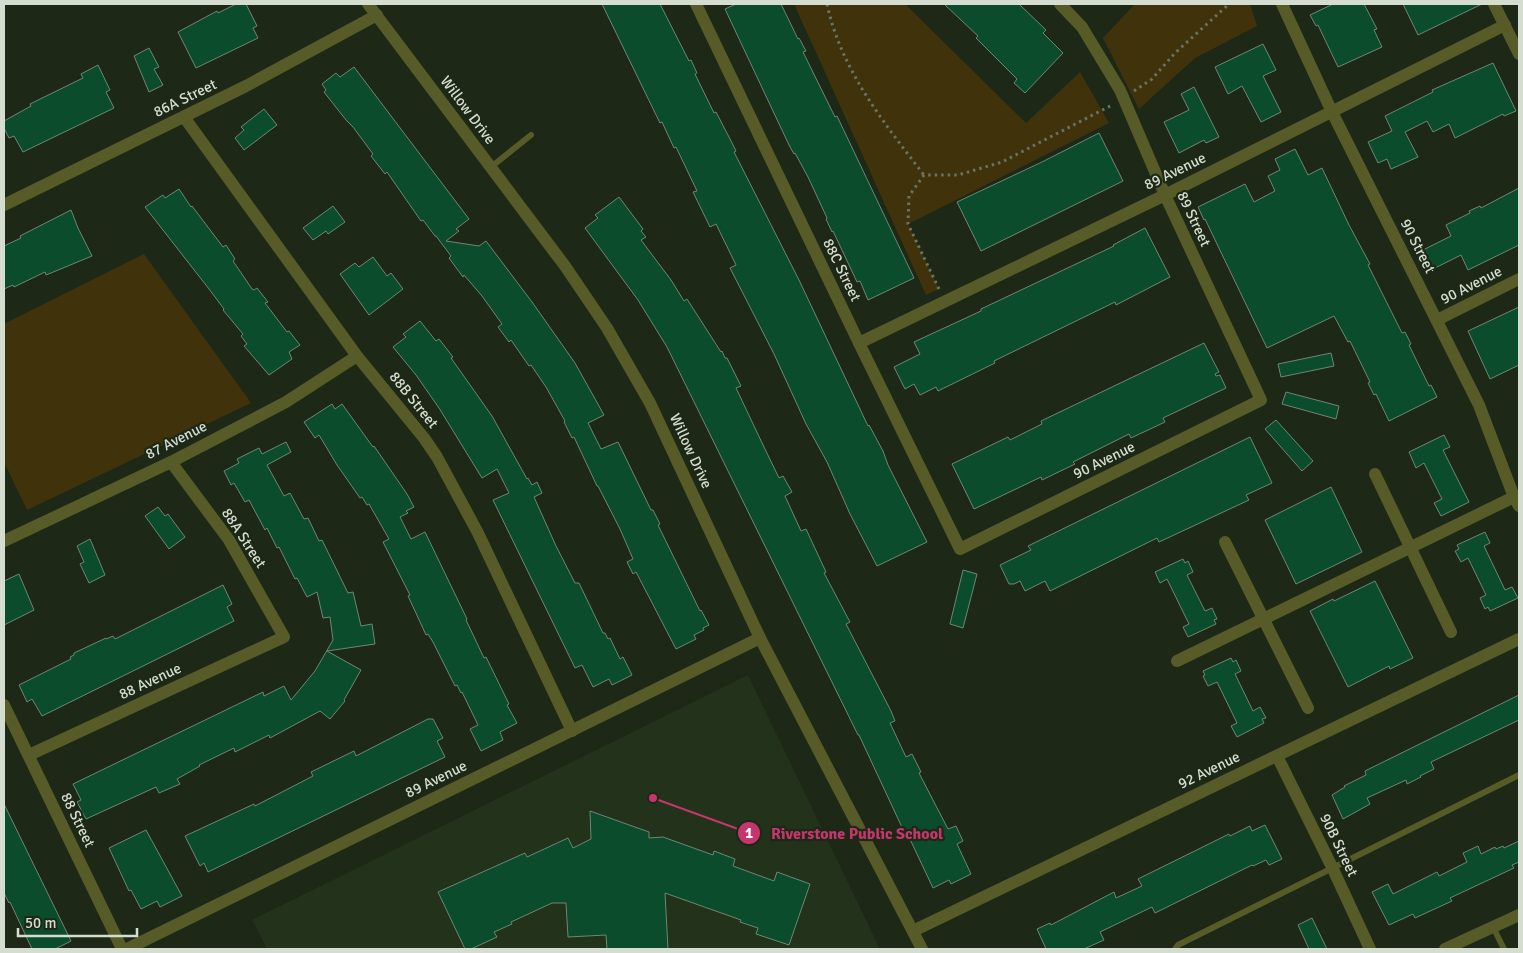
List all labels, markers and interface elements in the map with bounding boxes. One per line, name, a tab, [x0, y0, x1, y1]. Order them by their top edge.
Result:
street label: Willow Drive	[437, 72, 499, 148]
street label: 86A Street	[151, 75, 219, 121]
street label: 89 Avenue	[1141, 148, 1209, 194]
street label: 89 Street	[1173, 189, 1215, 249]
street label: 90 Street	[1397, 216, 1439, 276]
street label: 88C Street	[819, 236, 865, 304]
street label: 90 Avenue	[1437, 262, 1505, 308]
street label: 88B Street	[386, 368, 442, 432]
street label: Willow Drive	[666, 411, 716, 491]
street label: 87 Avenue	[142, 417, 210, 463]
street label: 90 Avenue	[1070, 437, 1138, 483]
street label: 88A Street	[218, 505, 270, 571]
street label: 88 Avenue	[116, 659, 184, 703]
street label: 92 Avenue	[1175, 747, 1243, 793]
street label: 89 Avenue	[402, 756, 470, 802]
street label: 88 Street	[57, 790, 99, 850]
street label: 90B Street	[1316, 811, 1362, 879]
callout: Riverstone Public School	[736, 817, 953, 848]
text: 1	[745, 824, 753, 842]
text: Riverstone Public School	[771, 824, 943, 844]
scale bar	[18, 906, 136, 938]
text: 50 m	[25, 914, 56, 932]

